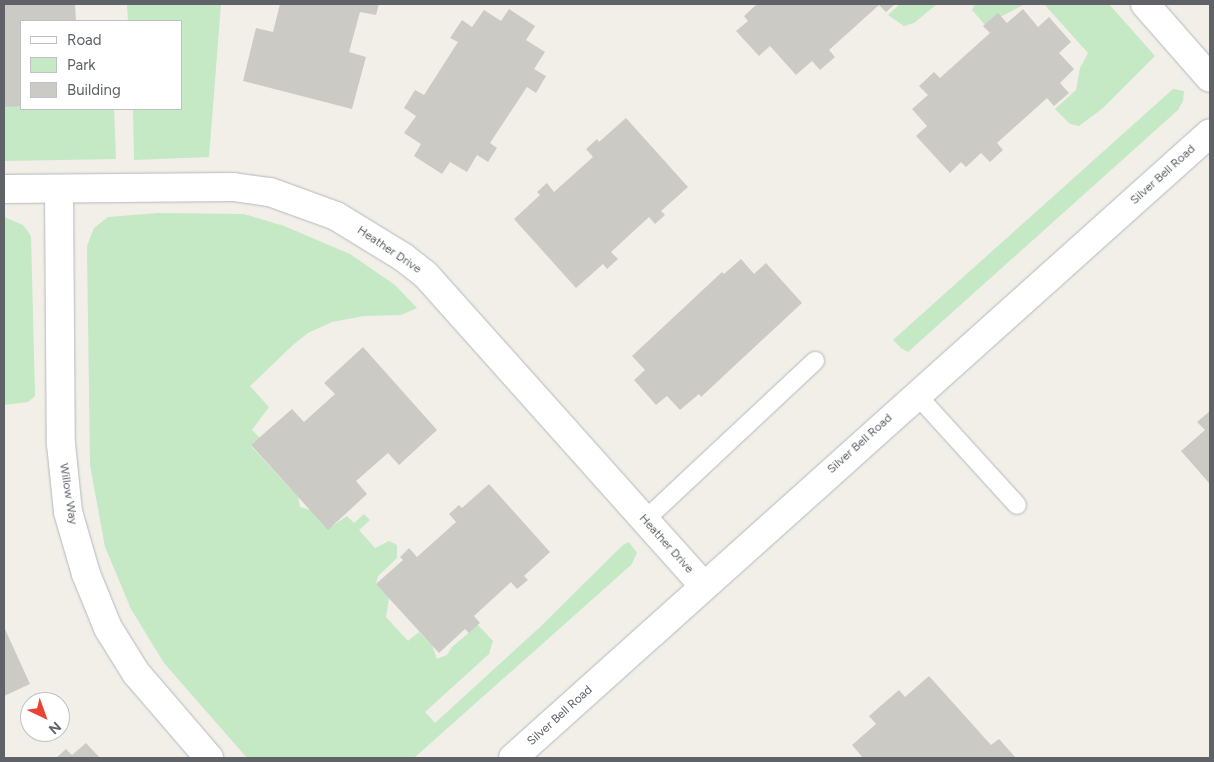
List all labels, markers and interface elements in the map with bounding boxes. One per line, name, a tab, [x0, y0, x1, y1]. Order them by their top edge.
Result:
legend	[20, 20, 182, 110]
text: Road	[67, 31, 102, 49]
text: Park	[67, 56, 96, 74]
text: Building	[67, 81, 121, 99]
street label: Silver Bell Road	[1128, 142, 1198, 208]
street label: Heather Drive	[354, 223, 424, 277]
street label: Silver Bell Road	[825, 411, 895, 477]
street label: Willow Way	[56, 462, 80, 526]
street label: Heather Drive	[636, 512, 696, 576]
street label: Silver Bell Road	[525, 683, 595, 749]
north arrow	[20, 692, 70, 742]
text: N	[45, 718, 64, 738]

